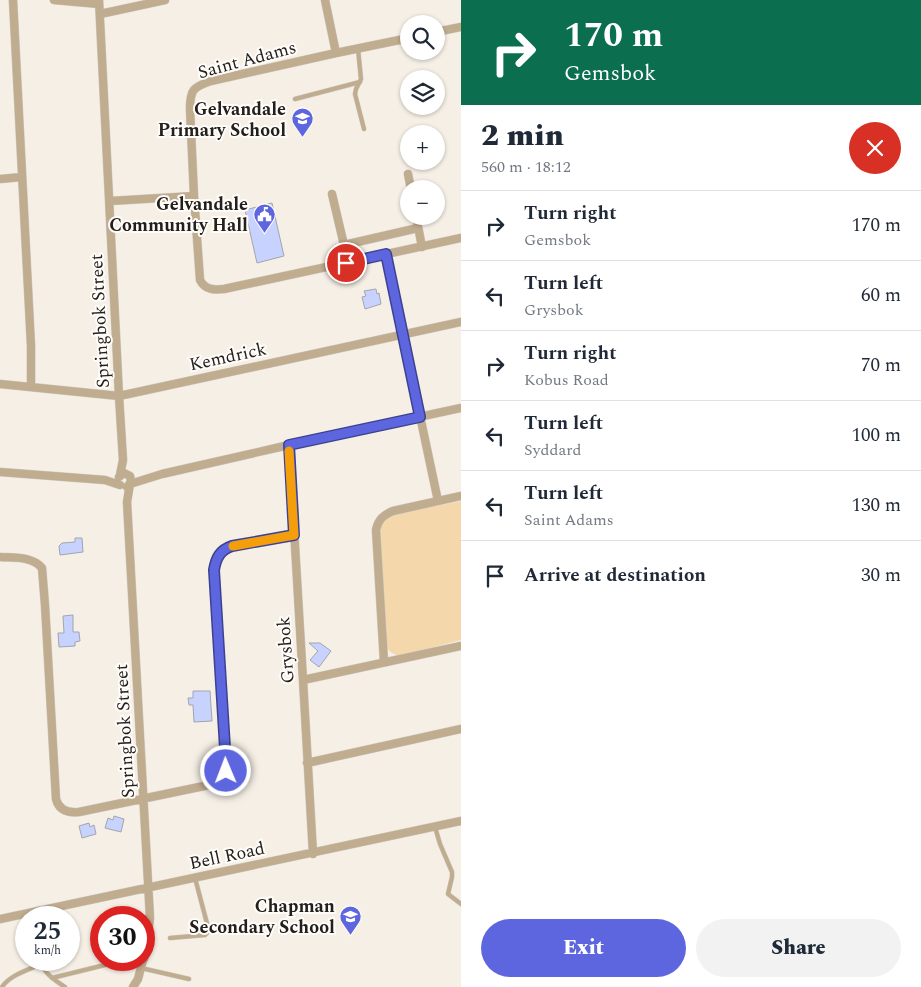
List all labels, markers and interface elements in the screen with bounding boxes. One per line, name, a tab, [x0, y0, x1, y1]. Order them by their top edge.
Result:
text: 170 m	[564, 9, 663, 62]
map controls	[400, 15, 445, 225]
button: search	[400, 15, 445, 60]
icon: right	[481, 20, 546, 85]
street label: Saint Adams	[195, 34, 299, 86]
text: Gemsbok	[564, 57, 656, 90]
button: layers	[400, 70, 445, 115]
place label: Gelvandale Primary School	[158, 96, 286, 144]
school or university icon: Gelvandale Primary School	[290, 107, 314, 138]
text: 2 min	[481, 113, 564, 159]
button: close	[849, 122, 901, 174]
button: +	[400, 125, 445, 170]
text: 560 m · 18:12	[481, 155, 571, 179]
button: −	[400, 180, 445, 225]
place label: Gelvandale Community Hall	[109, 191, 248, 239]
text: Turn right	[524, 199, 617, 228]
public building icon: Gelvandale Community Hall	[252, 202, 276, 233]
text: 170 m	[851, 211, 901, 240]
icon: right	[481, 212, 509, 240]
text: Gemsbok	[524, 228, 591, 252]
pin	[325, 242, 367, 284]
icon: arrive	[332, 249, 360, 277]
street label: Springbok Street	[83, 253, 117, 389]
text: Turn left	[524, 269, 603, 298]
text: 60 m	[861, 281, 901, 310]
icon: left	[481, 282, 509, 310]
text: Grysbok	[524, 298, 584, 322]
street label: Kemdrick	[187, 336, 269, 378]
text: Turn right	[524, 339, 617, 368]
text: 70 m	[861, 351, 901, 380]
icon: right	[481, 352, 509, 380]
text: Kobus Road	[524, 368, 609, 392]
text: Turn left	[524, 409, 603, 438]
text: 100 m	[851, 421, 901, 450]
icon: left	[481, 422, 509, 450]
text: Syddard	[524, 438, 582, 462]
text: Turn left	[524, 479, 603, 508]
text: 130 m	[851, 491, 901, 520]
icon: left	[481, 492, 509, 520]
text: Saint Adams	[524, 508, 614, 532]
text: Arrive at destination	[524, 561, 706, 590]
text: 30 m	[861, 561, 901, 590]
icon: arrive	[481, 562, 509, 590]
street label: Grysbok	[270, 616, 302, 684]
street label: Springbok Street	[108, 663, 142, 799]
position arrow	[199, 744, 251, 796]
street label: Bell Road	[187, 835, 267, 877]
place label: Chapman Secondary School	[189, 893, 335, 941]
school or university icon: Chapman Secondary School	[339, 904, 363, 935]
speed limit sign: 30	[90, 906, 155, 971]
text: 25	[33, 913, 62, 951]
button: Exit	[481, 919, 686, 977]
button: Share	[696, 919, 901, 977]
text: km/h	[34, 941, 61, 960]

